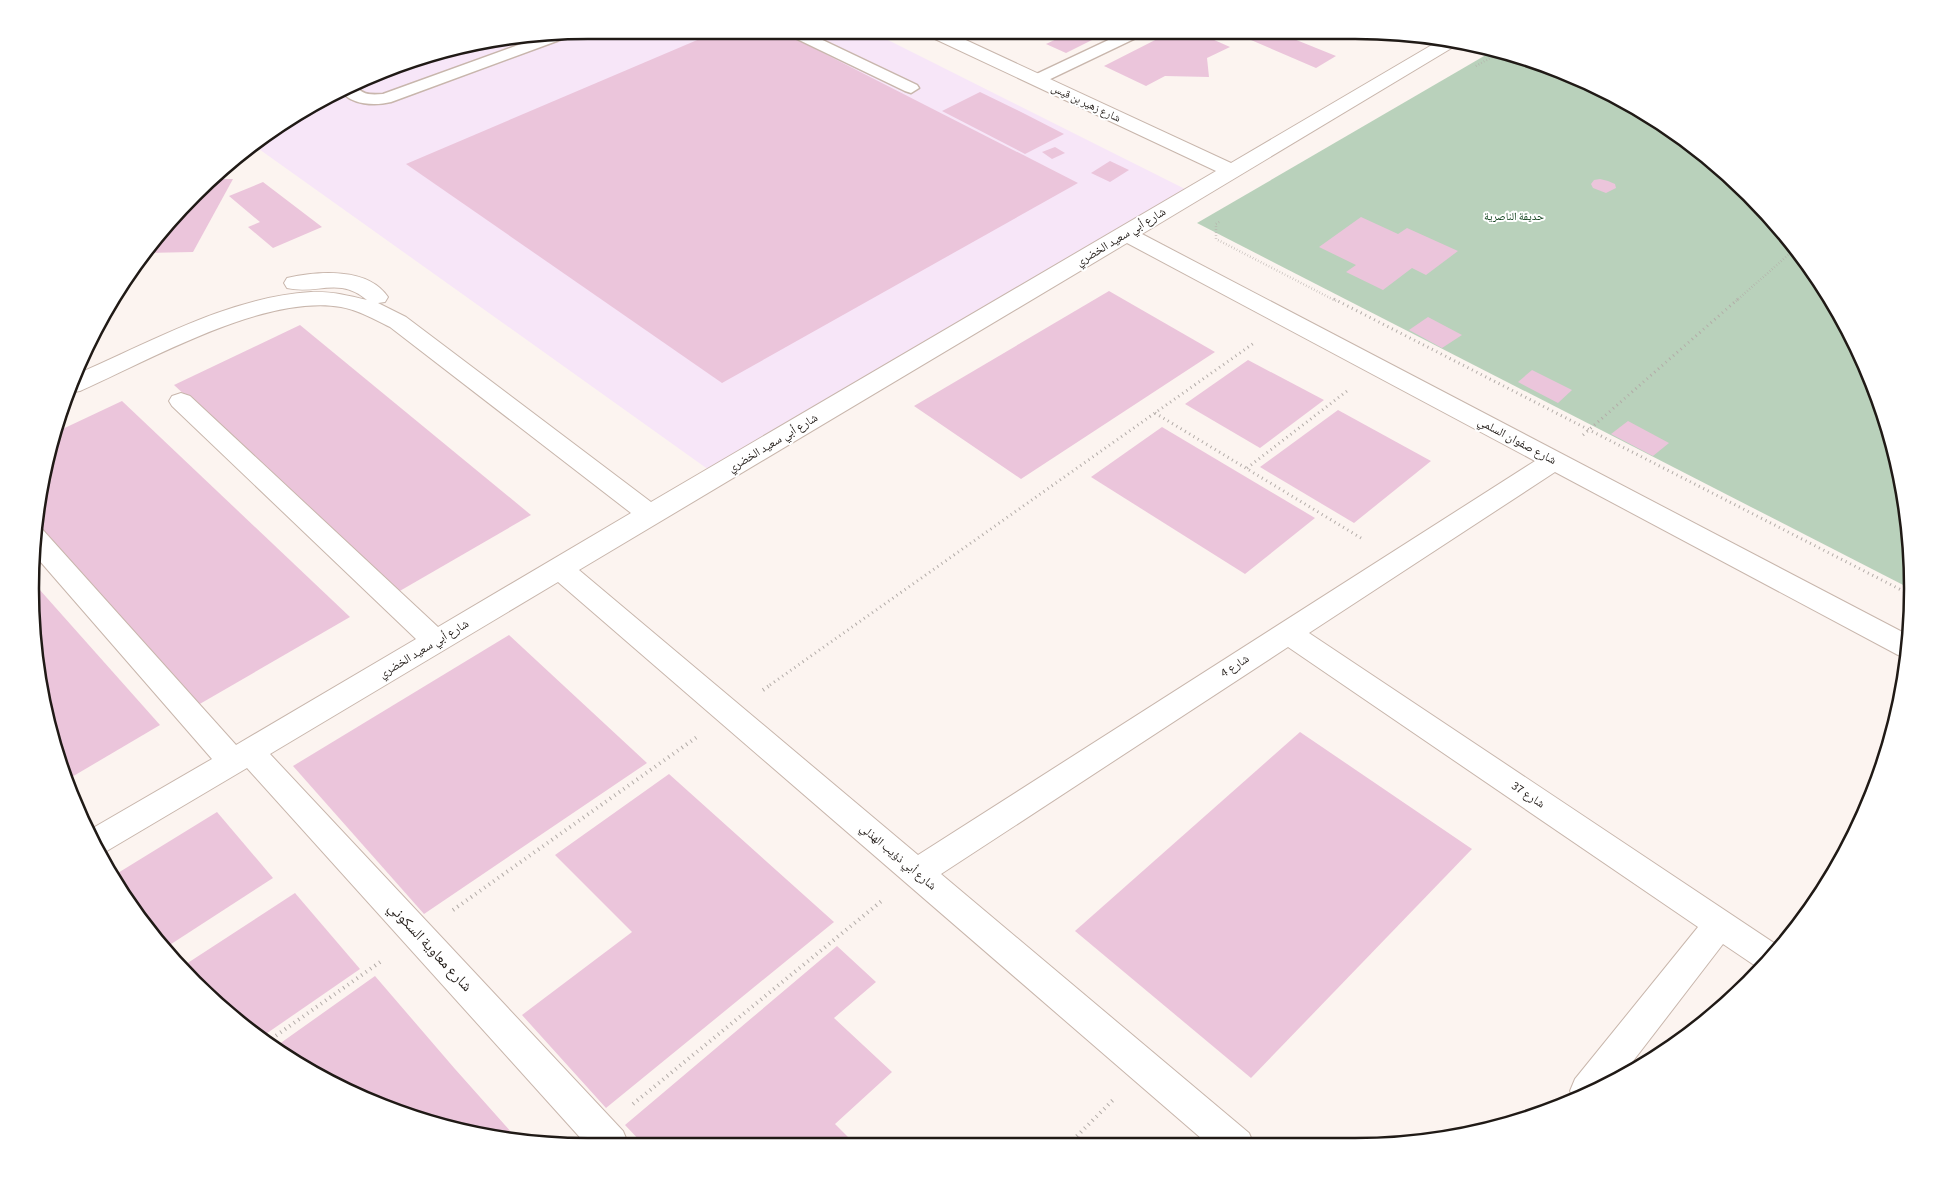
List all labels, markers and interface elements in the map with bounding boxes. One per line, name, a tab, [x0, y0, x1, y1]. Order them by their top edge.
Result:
street label: شارع زهير بن قيس	[1049, 80, 1123, 126]
street label: شارع أبي سعيد الخضري	[1073, 203, 1170, 272]
park label: حديقة الناصرية	[1484, 209, 1544, 224]
street label: شارع أبي سعيد الخضري	[725, 409, 822, 478]
street label: شارع صفوان السلمي	[1474, 413, 1559, 470]
street label: شارع أبي سعيد الخضري	[376, 615, 473, 684]
street label: شارع 4	[1217, 650, 1253, 682]
street label: شارع 37	[1508, 778, 1548, 812]
street label: شارع أبي ذؤيب الهذلي	[855, 820, 940, 895]
street label: شارع معاوية السكوني	[382, 898, 477, 997]

